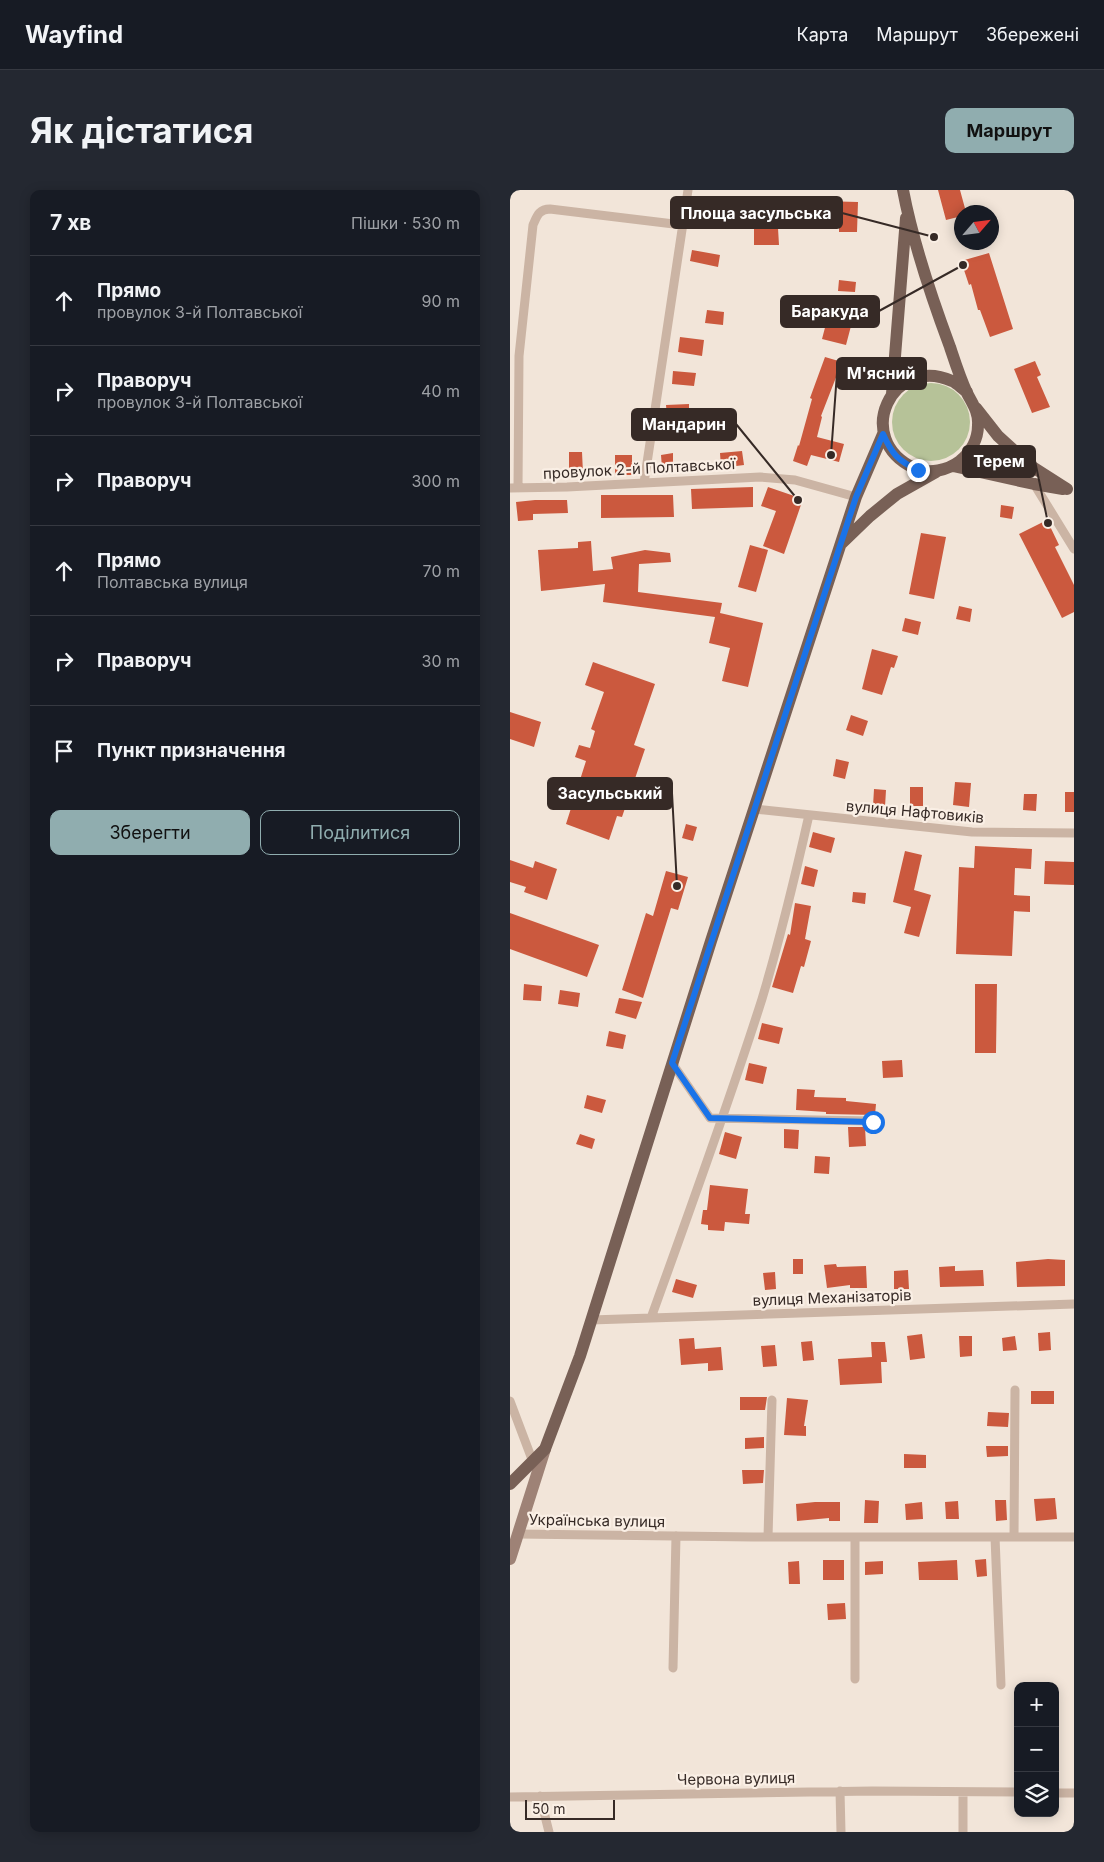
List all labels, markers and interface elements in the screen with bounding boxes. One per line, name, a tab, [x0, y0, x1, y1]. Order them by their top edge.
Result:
text: Wayfind	[25, 20, 123, 49]
text: Карта	[797, 24, 848, 45]
text: Маршрут	[876, 24, 958, 45]
text: Збережені	[986, 24, 1079, 45]
button: Маршрут	[945, 108, 1074, 153]
text: Як дістатися	[30, 109, 254, 151]
callout: Площа засульська	[671, 197, 842, 228]
text: Площа засульська	[680, 203, 832, 223]
north arrow	[954, 205, 999, 250]
text: 7 хв	[50, 210, 91, 235]
text: Пішки · 530 m	[351, 213, 460, 233]
text: Прямо	[97, 279, 161, 302]
icon: ahead	[50, 287, 78, 315]
text: 90 m	[421, 291, 460, 311]
callout: Баракуда	[781, 296, 879, 327]
text: Баракуда	[791, 301, 869, 321]
text: провулок 3-й Полтавської	[97, 302, 302, 322]
callout: М'ясний	[837, 358, 926, 389]
text: М'ясний	[847, 363, 915, 383]
text: Праворуч	[97, 369, 191, 392]
icon: right	[50, 377, 78, 405]
text: 40 m	[421, 381, 460, 401]
text: провулок 3-й Полтавської	[97, 392, 302, 412]
callout: Мандарин	[632, 409, 736, 440]
text: Мандарин	[642, 414, 726, 434]
callout: Терем	[963, 446, 1035, 477]
text: Терем	[973, 451, 1025, 471]
street label: провулок 2-й Полтавської	[542, 454, 737, 483]
route end	[907, 459, 930, 482]
icon: right	[50, 467, 78, 495]
text: Праворуч	[97, 469, 191, 492]
text: 300 m	[411, 471, 460, 491]
text: Прямо	[97, 549, 161, 572]
icon: ahead	[50, 557, 78, 585]
text: 70 m	[423, 561, 460, 581]
text: Полтавська вулиця	[97, 572, 248, 592]
icon: right	[50, 647, 78, 675]
text: Праворуч	[97, 649, 191, 672]
text: 30 m	[422, 651, 460, 671]
icon: arrive	[50, 737, 78, 765]
text: Пункт призначення	[97, 739, 285, 762]
callout: Засульський	[548, 778, 672, 809]
text: Засульський	[558, 783, 662, 803]
street label: вулиця Нафтовиків	[845, 796, 985, 827]
button: Зберегти	[50, 810, 250, 855]
button: Поділитися	[260, 810, 460, 855]
route start	[862, 1111, 885, 1134]
street label: вулиця Механізаторів	[752, 1285, 912, 1310]
street label: Українська вулиця	[529, 1510, 665, 1531]
map controls	[1014, 1682, 1059, 1817]
button: +	[1014, 1682, 1059, 1727]
button: −	[1014, 1727, 1059, 1772]
street label: Червона вулиця	[677, 1768, 795, 1789]
button: layers	[1014, 1772, 1059, 1817]
scale bar	[525, 1797, 615, 1820]
text: 50 m	[532, 1800, 566, 1817]

